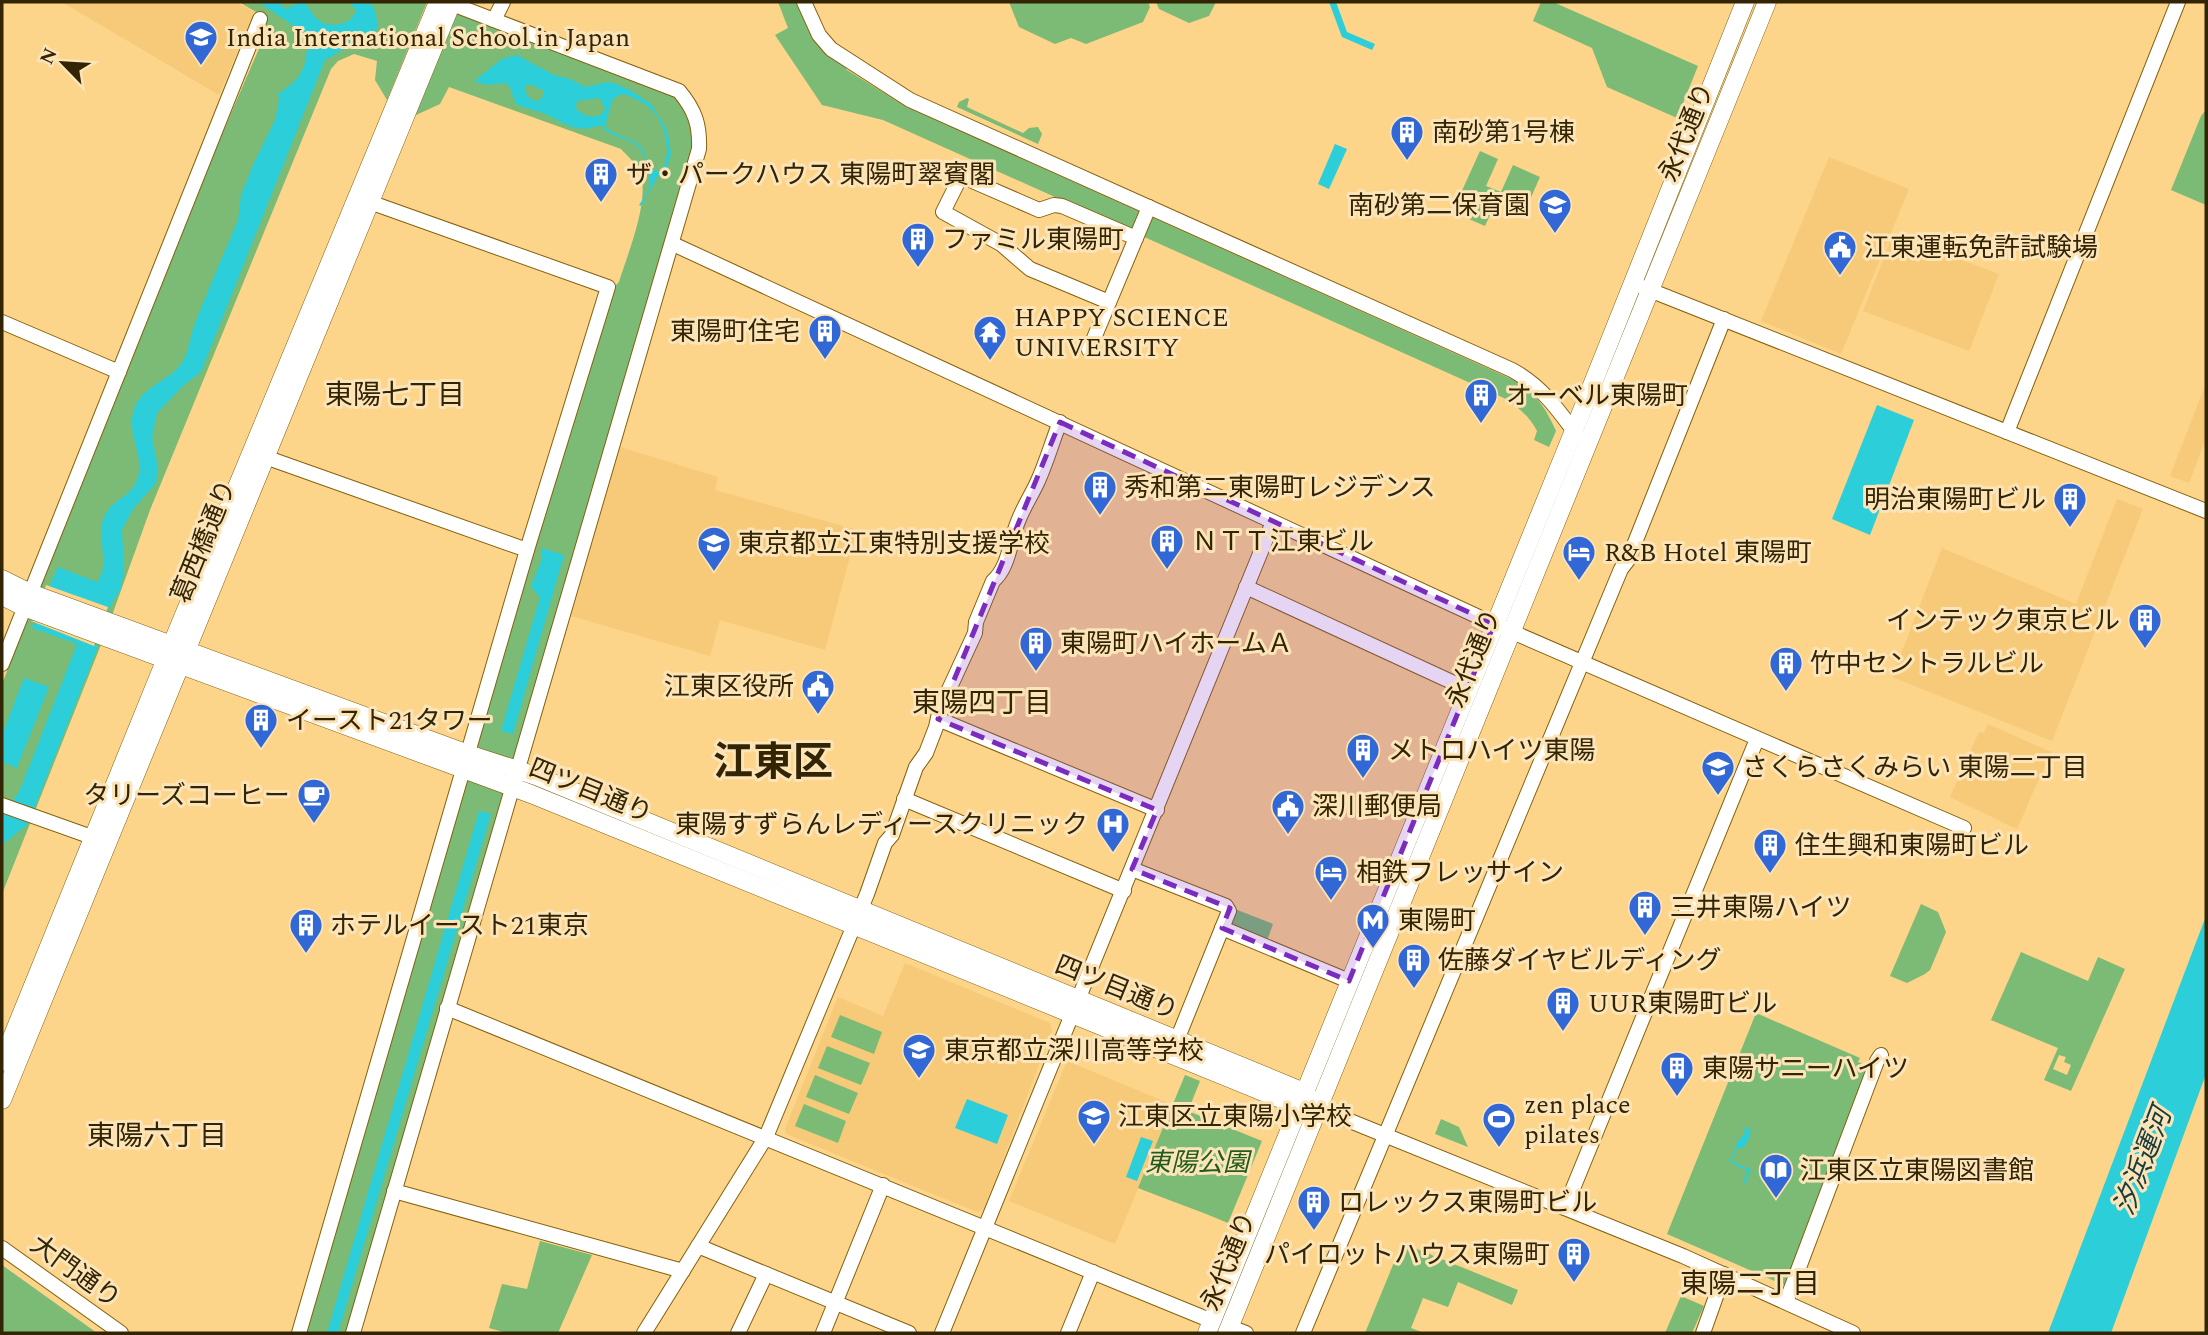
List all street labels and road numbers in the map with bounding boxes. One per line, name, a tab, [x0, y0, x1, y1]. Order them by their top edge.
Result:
street label: 永代通り	[1649, 77, 1725, 188]
street label: 葛西橋通り	[161, 474, 247, 609]
street label: 永代通り	[1436, 603, 1512, 714]
street label: 四ツ目通り	[523, 748, 658, 834]
street label: 四ツ目通り	[1049, 945, 1184, 1031]
street label: 永代通り	[1191, 1206, 1267, 1317]
street label: 大門通り	[22, 1225, 129, 1319]

